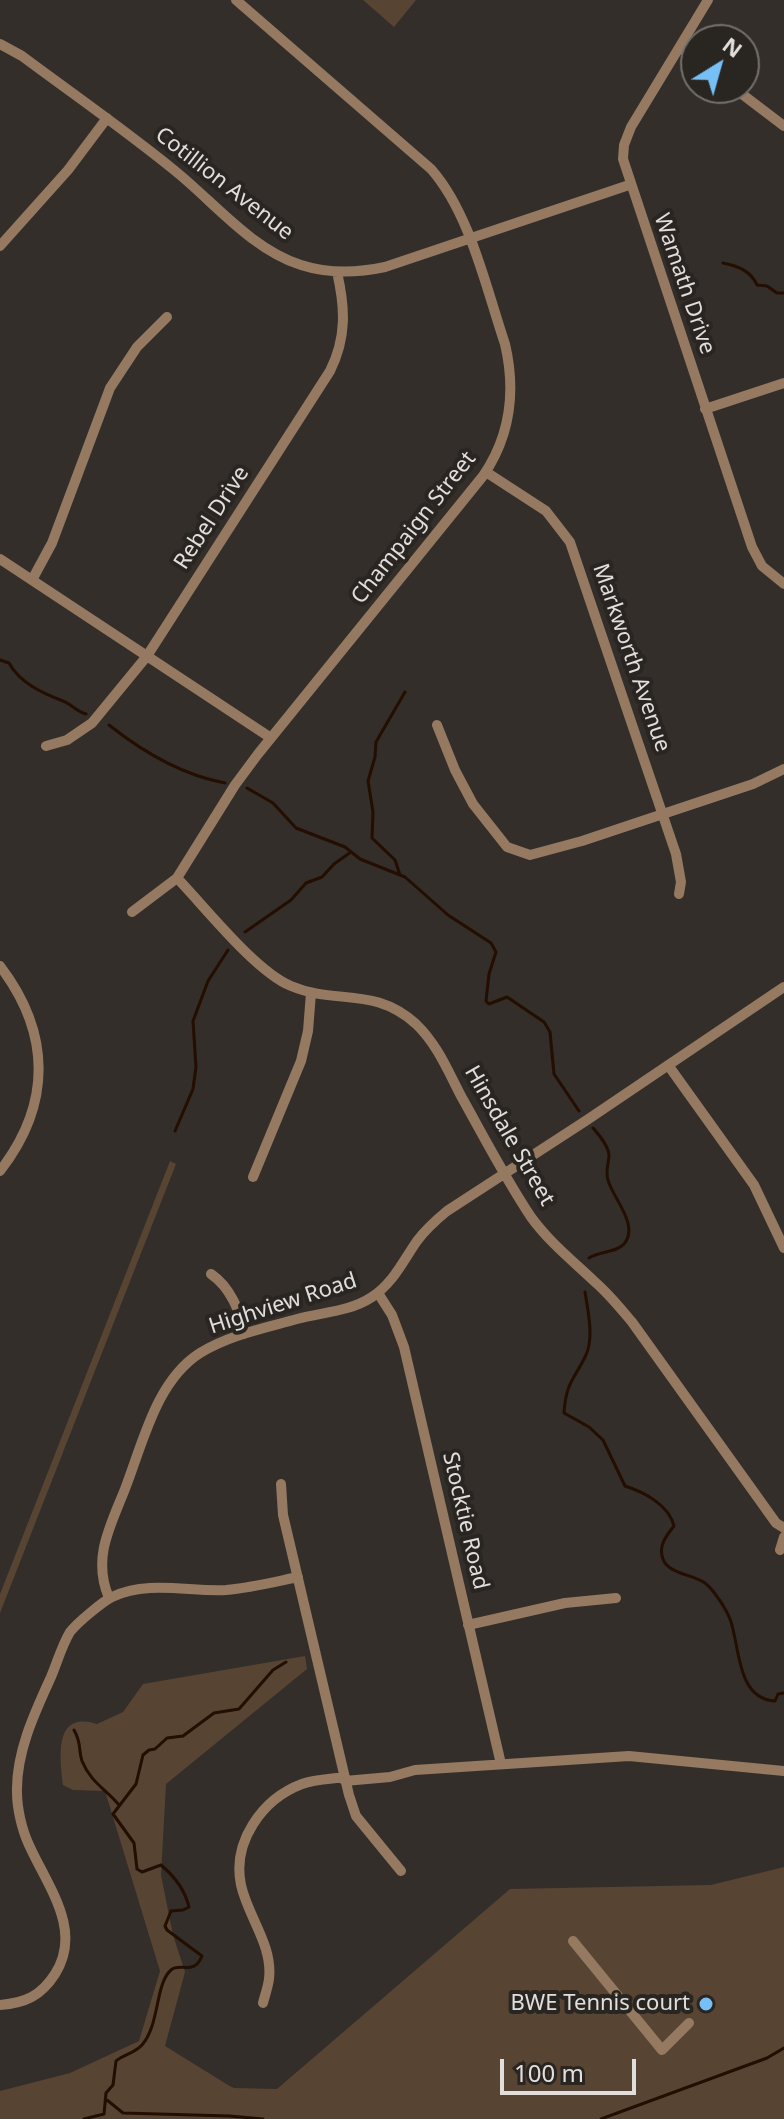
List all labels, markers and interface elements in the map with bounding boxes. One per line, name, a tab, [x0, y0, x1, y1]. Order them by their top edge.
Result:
north arrow	[680, 24, 760, 104]
text: N	[717, 29, 749, 64]
street label: Cotillion Avenue	[150, 122, 298, 246]
street label: Wamath Drive	[648, 210, 720, 358]
street label: Champaign Street	[346, 446, 482, 610]
street label: Rebel Drive	[169, 461, 255, 575]
street label: Markworth Avenue	[586, 560, 676, 756]
street label: Hinsdale Street	[458, 1061, 560, 1211]
street label: Highview Road	[206, 1268, 360, 1340]
street label: Stocktie Road	[436, 1450, 494, 1592]
place label: BWE Tennis court	[511, 1991, 690, 2017]
marker: BWE Tennis court	[697, 1995, 715, 2013]
scale bar	[504, 2043, 640, 2093]
text: 100 m	[514, 2056, 584, 2089]

